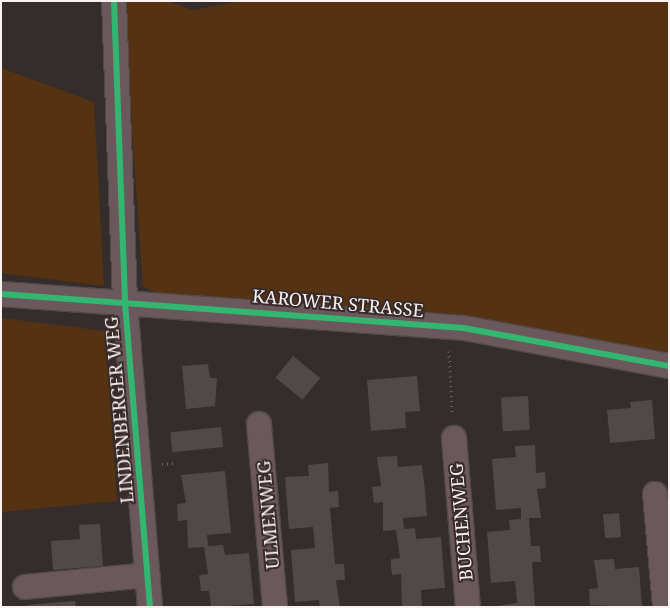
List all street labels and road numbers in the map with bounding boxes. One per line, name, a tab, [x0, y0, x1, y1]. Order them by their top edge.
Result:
street label: KAROWER STRASSE	[251, 285, 425, 321]
street label: LINDENBERGER WEG	[100, 316, 138, 504]
street label: ULMENWEG	[252, 460, 284, 570]
street label: BUCHENWEG	[445, 462, 477, 582]

